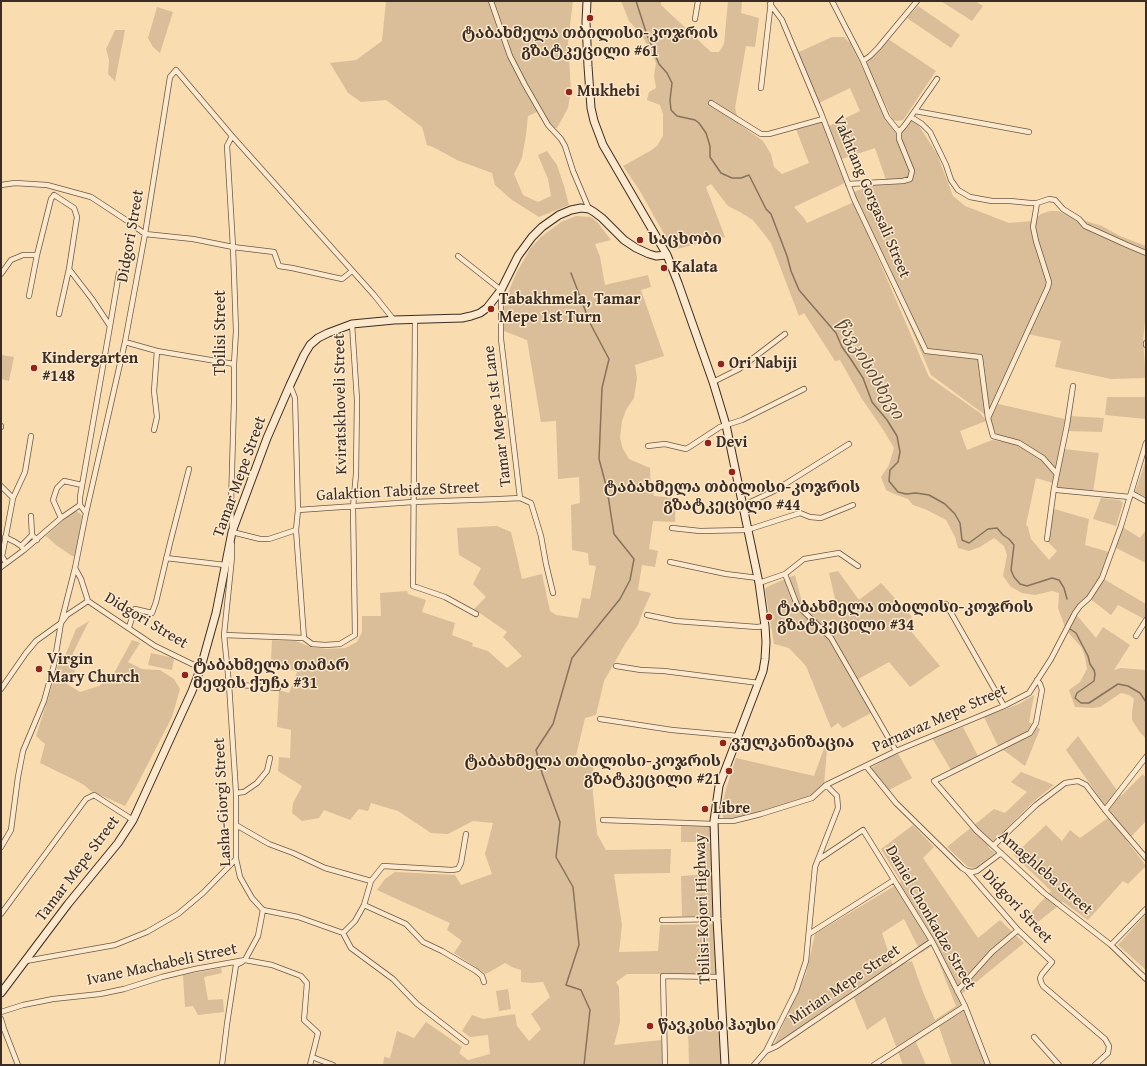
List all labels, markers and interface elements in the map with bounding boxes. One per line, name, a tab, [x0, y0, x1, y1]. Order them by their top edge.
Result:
marker: ტაბახმელა თბილისი-კოჯრის გზატკეცილი #61	[585, 13, 595, 23]
place label: ტაბახმელა თბილისი-კოჯრის გზატკეცილი #61	[462, 24, 718, 62]
place label: Mukhebi	[577, 82, 640, 102]
marker: Mukhebi	[564, 87, 574, 97]
street label: Vakhtang Gorgasali Street	[828, 113, 914, 281]
street label: Didgori Street	[113, 188, 149, 284]
place label: საცხობი	[648, 230, 722, 250]
marker: საცხობი	[635, 235, 645, 245]
place label: Kalata	[672, 258, 718, 278]
marker: Kalata	[659, 263, 669, 273]
street label: Tbilisi Street	[211, 290, 231, 376]
place label: Tabakhmela, Tamar Mepe 1st Turn	[499, 290, 641, 328]
marker: Tabakhmela, Tamar Mepe 1st Turn	[486, 304, 496, 314]
water label: წავკისისხევი	[831, 315, 907, 423]
street label: Kviratskhoveli Street	[330, 333, 352, 475]
street label: Tamar Mepe 1st Lane	[480, 344, 516, 488]
place label: Kindergarten #148	[42, 349, 138, 387]
place label: Ori Nabiji	[729, 354, 797, 374]
marker: Ori Nabiji	[716, 359, 726, 369]
marker: Kindergarten #148	[29, 363, 39, 373]
street label: Tamar Mepe Street	[209, 414, 271, 540]
place label: Devi	[716, 433, 747, 453]
marker: Devi	[703, 438, 713, 448]
marker: ტაბახმელა თბილისი-კოჯრის გზატკეცილი #44	[727, 467, 737, 477]
street label: Galaktion Tabidze Street	[316, 478, 480, 506]
place label: ტაბახმელა თბილისი-კოჯრის გზატკეცილი #44	[604, 478, 860, 516]
street label: Didgori Street	[101, 589, 191, 653]
place label: ტაბახმელა თბილისი-კოჯრის გზატკეცილი #34	[777, 598, 1033, 636]
marker: ტაბახმელა თბილისი-კოჯრის გზატკეცილი #34	[764, 612, 774, 622]
place label: Virgin Mary Church	[47, 650, 139, 688]
place label: ტაბახმელა თამარ მეფის ქუჩა #31	[193, 656, 349, 694]
marker: Virgin Mary Church	[34, 664, 44, 674]
marker: ტაბახმელა თამარ მეფის ქუჩა #31	[180, 670, 190, 680]
street label: Parnavaz Mepe Street	[870, 681, 1010, 757]
place label: ვულკანიზაცია	[731, 733, 854, 753]
street label: Lasha-Giorgi Street	[210, 737, 236, 867]
marker: ვულკანიზაცია	[718, 738, 728, 748]
place label: ტაბახმელა თბილისი-კოჯრის გზატკეცილი #21	[465, 752, 721, 790]
marker: ტაბახმელა თბილისი-კოჯრის გზატკეცილი #21	[724, 766, 734, 776]
place label: Libre	[713, 799, 750, 819]
marker: Libre	[700, 804, 710, 814]
street label: Tamar Mepe Street	[32, 812, 124, 926]
street label: Amaghleba Street	[994, 827, 1096, 919]
street label: Tbilisi-Kojori Highway	[691, 833, 715, 985]
street label: Daniel Chonkadze Street	[881, 842, 979, 994]
street label: Didgori Street	[978, 866, 1056, 948]
street label: Ivane Machabeli Street	[85, 940, 239, 990]
street label: Mirian Mepe Street	[786, 941, 904, 1029]
place label: წავკისი ჰაუსი	[658, 1016, 776, 1036]
marker: წავკისი ჰაუსი	[645, 1021, 655, 1031]

